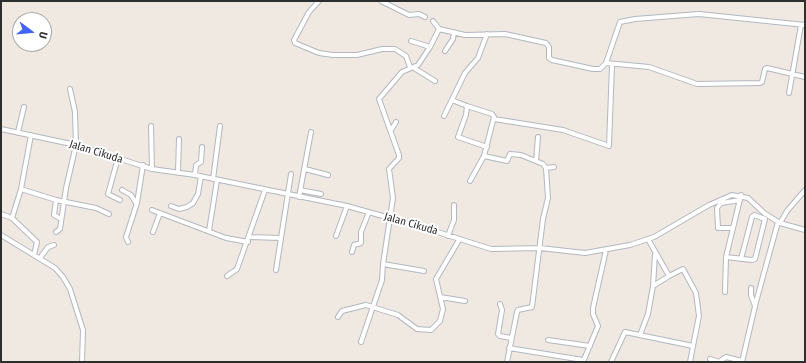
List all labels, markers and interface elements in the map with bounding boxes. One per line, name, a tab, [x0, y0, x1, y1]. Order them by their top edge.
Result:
north arrow	[12, 12, 52, 52]
text: U	[36, 30, 50, 40]
street label: Jalan Cikuda	[68, 138, 124, 166]
street label: Jalan Cikuda	[383, 210, 439, 238]

